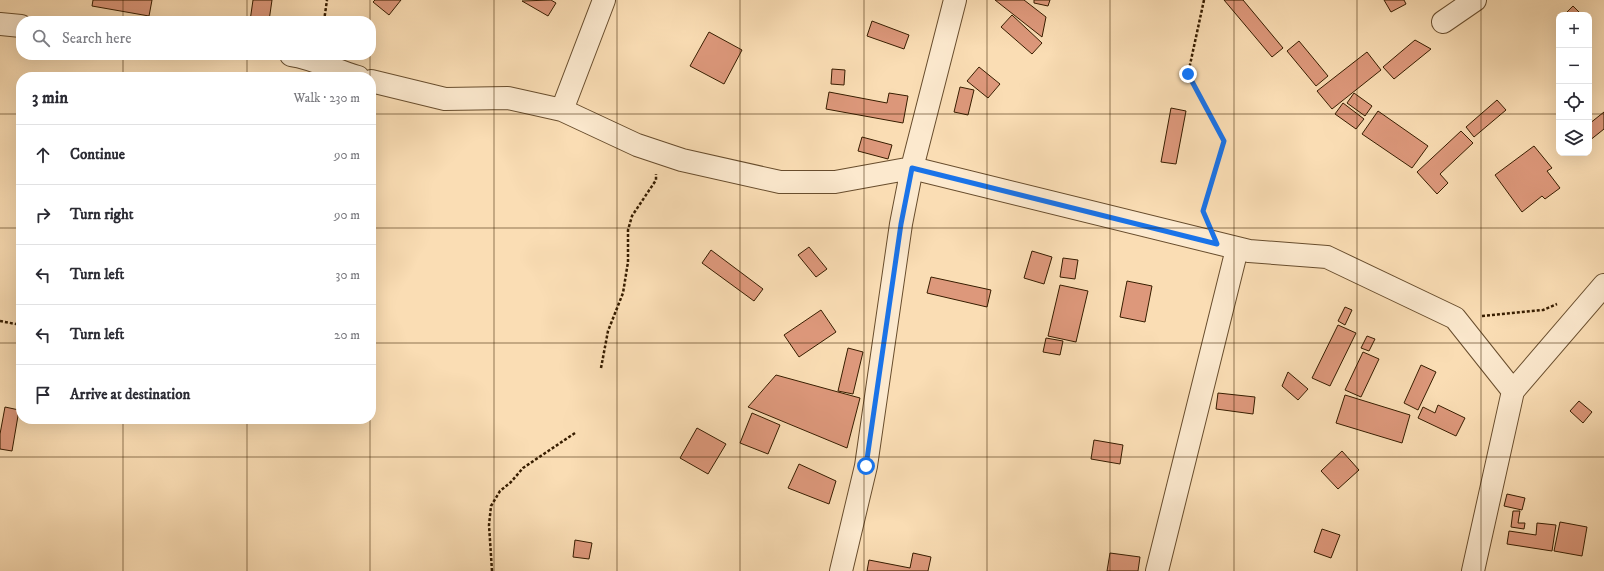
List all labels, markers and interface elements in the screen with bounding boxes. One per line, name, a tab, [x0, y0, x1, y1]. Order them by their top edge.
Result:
map controls	[1556, 12, 1592, 156]
button: +	[1556, 12, 1592, 48]
search box	[16, 16, 376, 60]
icon: search	[30, 27, 52, 49]
text: Search here	[62, 29, 131, 48]
button: −	[1556, 48, 1592, 84]
route end	[1179, 65, 1197, 83]
button: locate	[1556, 84, 1592, 120]
text: 3 min	[32, 87, 68, 109]
text: Walk · 230 m	[294, 90, 360, 106]
button: layers	[1556, 120, 1592, 156]
icon: ahead	[32, 144, 54, 166]
text: Continue	[70, 145, 125, 164]
text: 90 m	[334, 147, 360, 163]
icon: right	[32, 204, 54, 226]
text: Turn right	[70, 205, 133, 224]
text: 90 m	[334, 207, 360, 223]
icon: left	[32, 264, 54, 286]
text: Turn left	[70, 265, 124, 284]
text: 30 m	[336, 267, 360, 283]
icon: left	[32, 324, 54, 346]
text: Turn left	[70, 325, 124, 344]
text: 20 m	[334, 327, 360, 343]
icon: arrive	[32, 384, 54, 406]
text: Arrive at destination	[70, 385, 190, 404]
route start	[857, 457, 875, 475]

